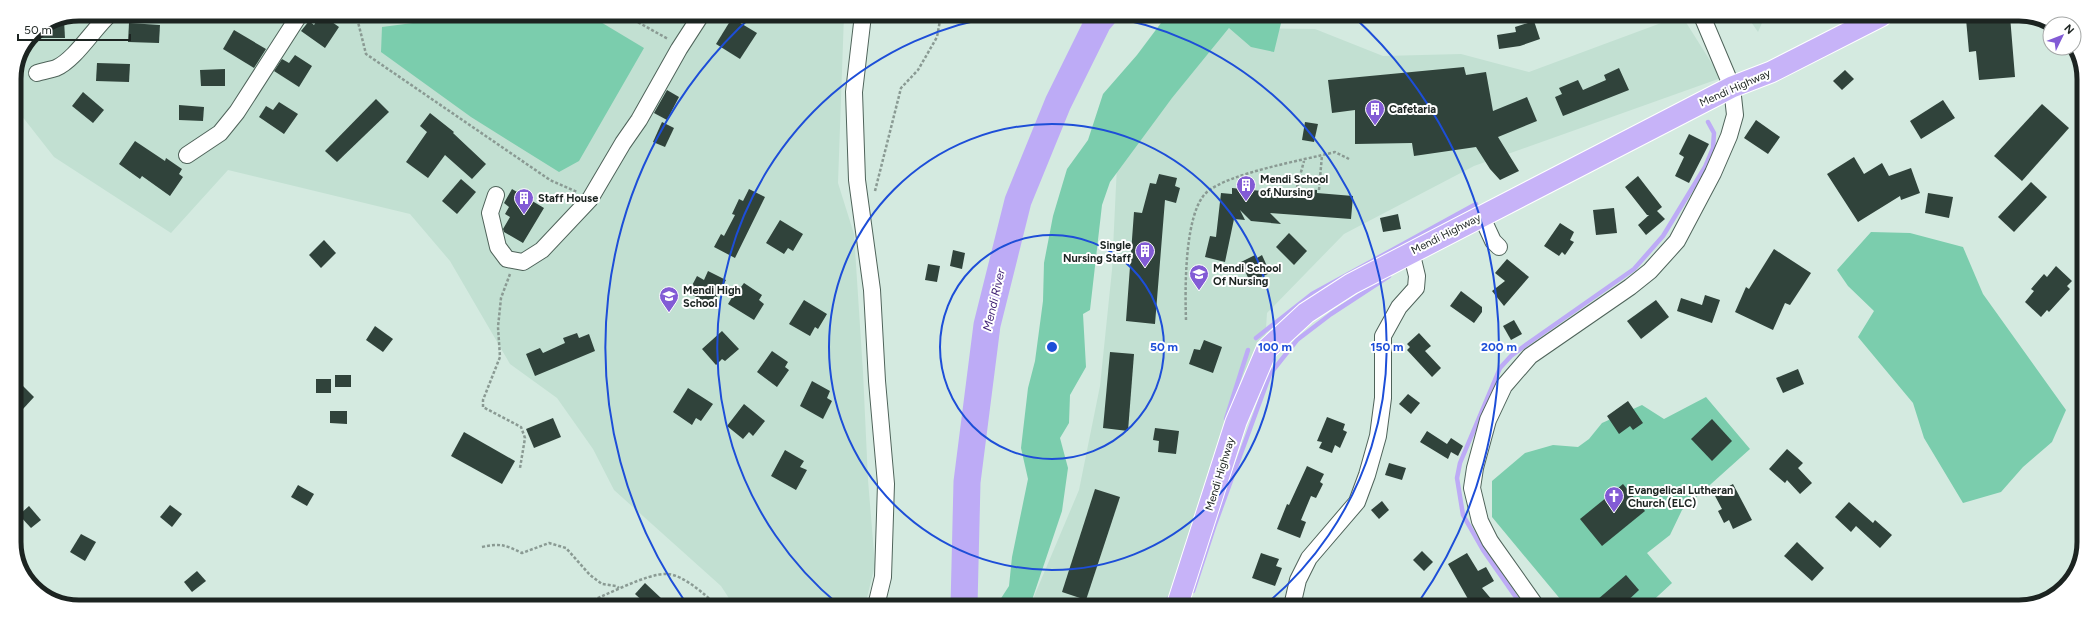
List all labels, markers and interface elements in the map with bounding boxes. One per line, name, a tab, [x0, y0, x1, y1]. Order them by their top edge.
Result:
scale bar	[18, 16, 130, 42]
north arrow	[2042, 16, 2082, 56]
text: N	[2061, 22, 2077, 37]
text: 50 m	[24, 23, 52, 37]
street label: Mendi Highway	[1697, 66, 1773, 109]
building icon: Cafetaria	[1364, 98, 1386, 126]
place label: Cafetaria	[1389, 103, 1436, 116]
place label: Mendi School of Nursing	[1260, 173, 1329, 199]
building icon: Mendi School of Nursing	[1235, 174, 1257, 202]
building icon: Staff House	[513, 187, 535, 215]
place label: Staff House	[538, 192, 598, 205]
street label: Mendi Highway	[1409, 211, 1483, 257]
place label: Single Nursing Staff	[1063, 239, 1132, 265]
building icon: Single Nursing Staff	[1134, 240, 1156, 268]
place label: Mendi School Of Nursing	[1213, 262, 1282, 288]
school or university icon: Mendi School Of Nursing	[1188, 263, 1210, 291]
water label: Mendi River	[980, 267, 1008, 332]
place label: Mendi High School	[683, 284, 741, 310]
school or university icon: Mendi High School	[658, 285, 680, 313]
centre of rings	[1045, 340, 1059, 354]
text: 50 m	[1150, 340, 1178, 354]
text: 100 m	[1258, 340, 1292, 354]
text: 150 m	[1370, 340, 1404, 354]
text: 200 m	[1481, 340, 1517, 354]
street label: Mendi Highway	[1203, 435, 1237, 512]
place label: Evangelical Lutheran Church (ELC)	[1628, 484, 1733, 510]
church icon: Evangelical Lutheran Church (ELC)	[1603, 485, 1625, 513]

